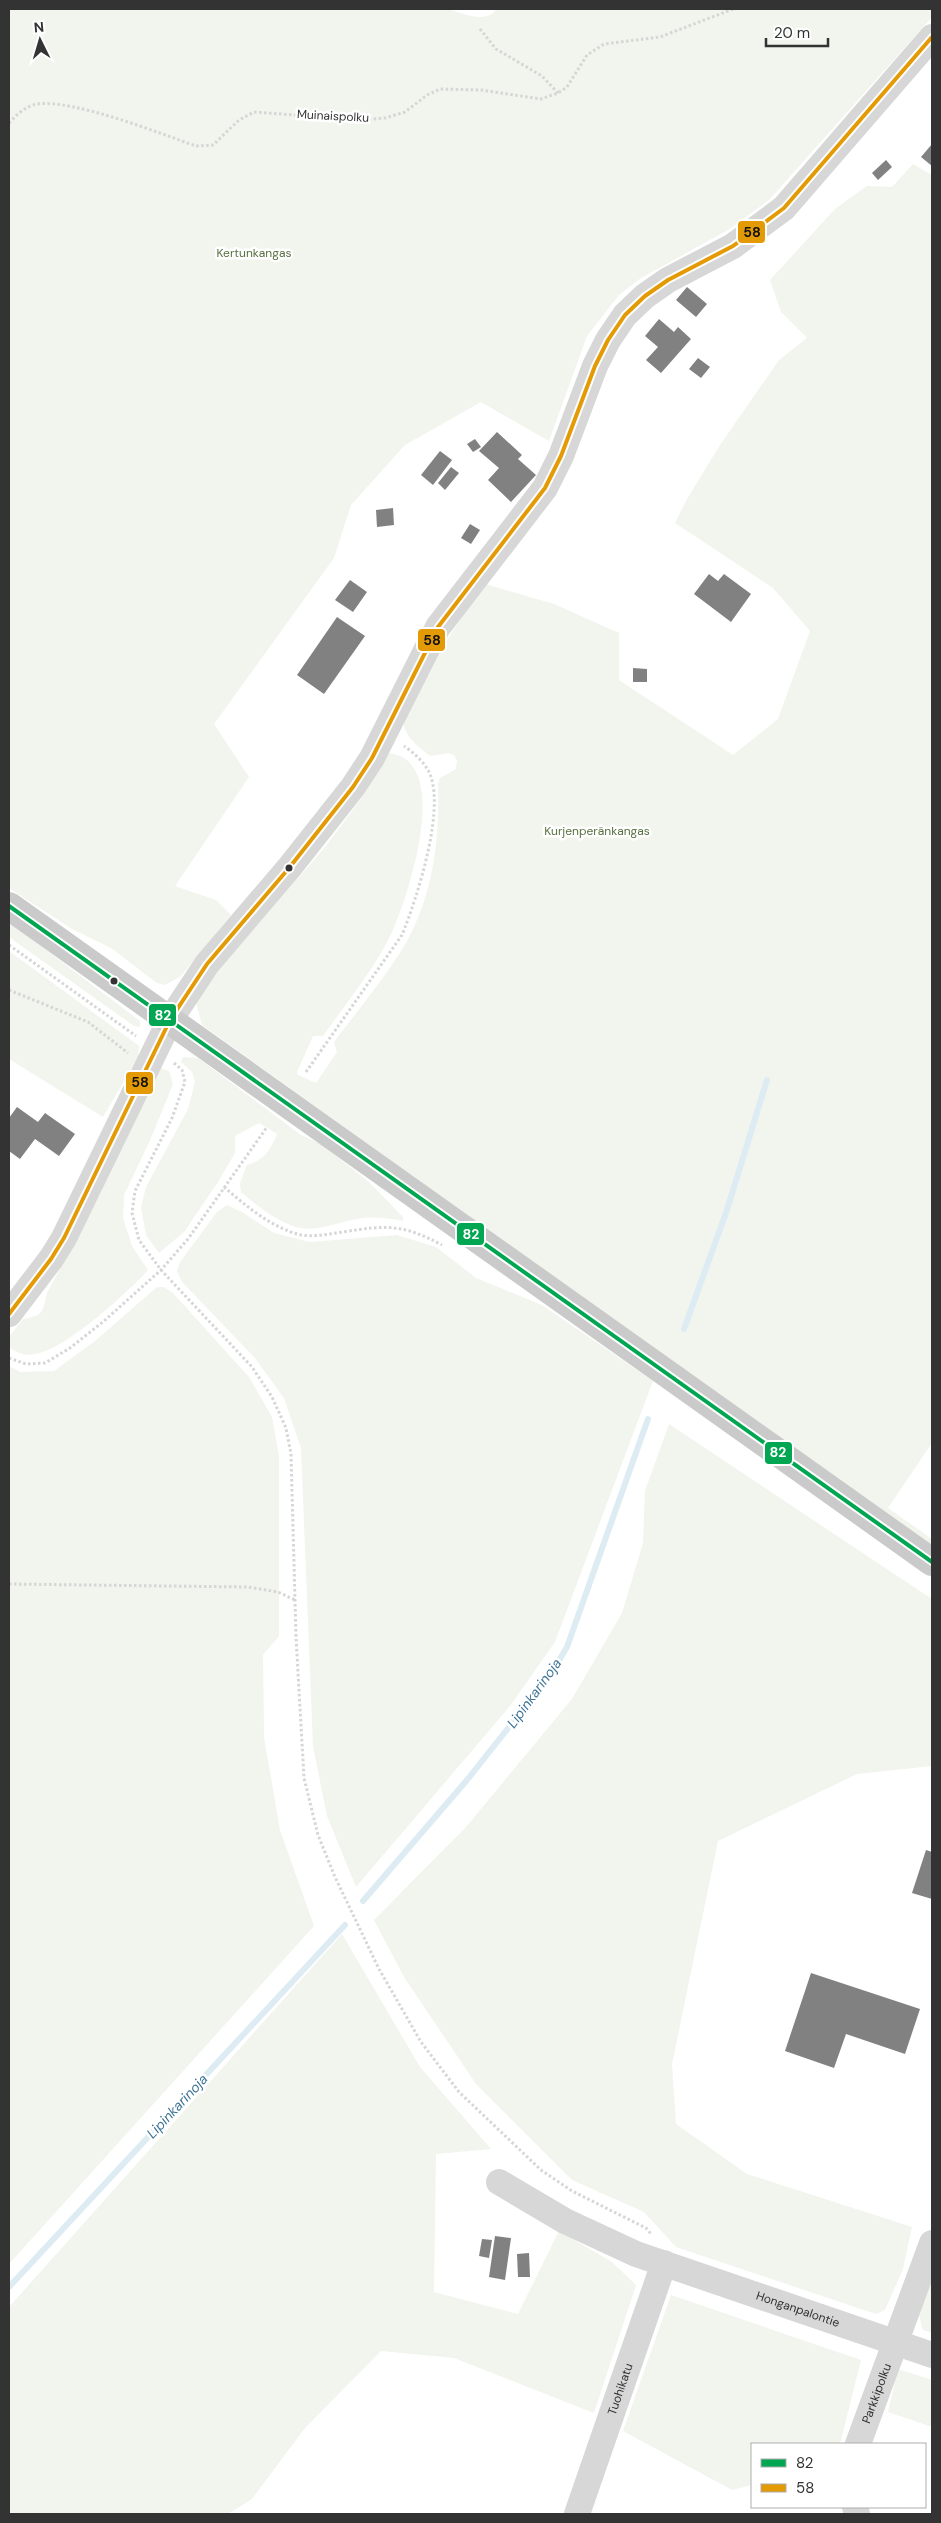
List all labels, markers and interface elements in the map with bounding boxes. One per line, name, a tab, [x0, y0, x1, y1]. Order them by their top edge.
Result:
north arrow	[15, 15, 65, 65]
scale bar	[766, 15, 828, 47]
text: N	[33, 18, 45, 36]
text: 20 m	[774, 23, 810, 43]
street label: Muinaispolku	[296, 106, 370, 126]
line badge: 58	[737, 220, 766, 244]
text: 58	[743, 223, 761, 241]
park label: Kertunkangas	[216, 245, 292, 261]
line badge: 58	[417, 628, 446, 652]
text: 58	[423, 631, 441, 649]
park label: Kurjenperänkangas	[544, 823, 650, 839]
unlabelled marker	[284, 863, 294, 873]
unlabelled marker	[109, 976, 119, 986]
line badge: 82	[148, 1003, 177, 1027]
text: 82	[155, 1006, 171, 1024]
line badge: 58	[125, 1071, 154, 1095]
text: 58	[131, 1073, 149, 1091]
line badge: 82	[456, 1222, 485, 1246]
text: 82	[463, 1225, 479, 1243]
line badge: 82	[764, 1441, 793, 1465]
text: 82	[770, 1443, 786, 1461]
water label: Lipinkarinoja	[503, 1654, 565, 1731]
water label: Lipinkarinoja	[143, 2070, 212, 2142]
street label: Honganpalontie	[754, 2288, 842, 2331]
street label: Tuohikatu	[604, 2361, 637, 2417]
street label: Parkkipolku	[858, 2361, 895, 2426]
legend	[751, 2443, 926, 2508]
text: 82	[796, 2453, 814, 2473]
text: 58	[796, 2478, 814, 2498]

